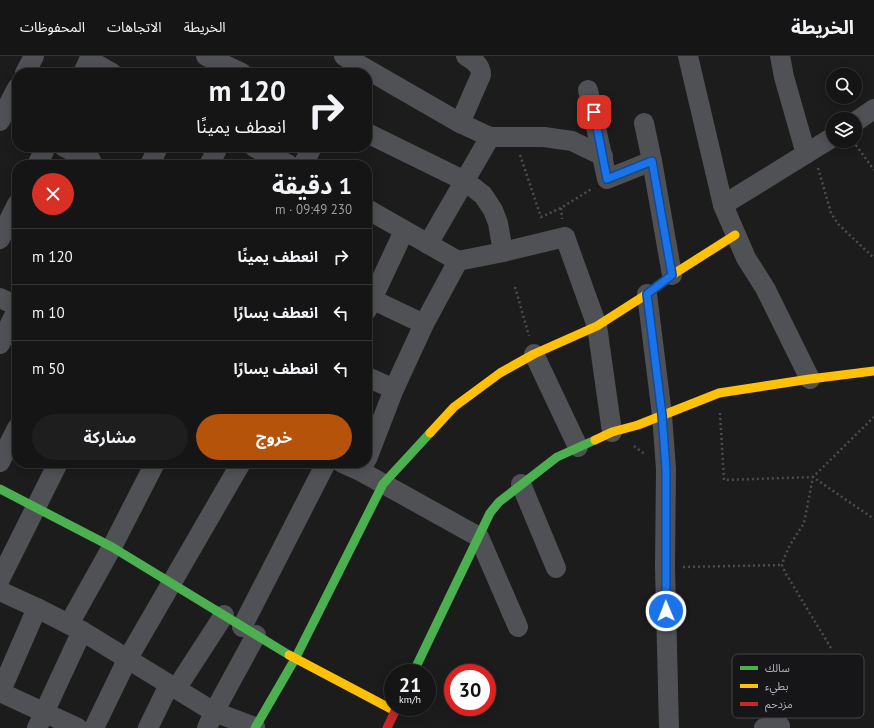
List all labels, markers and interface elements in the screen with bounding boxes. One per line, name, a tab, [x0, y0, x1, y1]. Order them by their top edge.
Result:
text: الخريطة	[791, 15, 854, 39]
text: المحفوظات	[20, 18, 85, 36]
text: الاتجاهات	[107, 18, 162, 36]
text: الخريطة	[184, 18, 226, 36]
map controls	[826, 68, 862, 148]
button: search	[826, 68, 862, 104]
text: 120 m	[209, 72, 286, 109]
icon: right	[300, 84, 352, 136]
pin	[577, 95, 611, 129]
icon: arrive	[583, 101, 605, 123]
button: layers	[826, 112, 862, 148]
text: انعطف يمينًا	[196, 115, 286, 138]
text: 1 دقيقة	[272, 170, 352, 201]
button: close	[32, 173, 74, 215]
text: 230 m · 09:49	[275, 201, 352, 218]
icon: right	[330, 246, 352, 268]
text: 120 m	[32, 247, 73, 266]
text: انعطف يمينًا	[238, 247, 318, 266]
icon: left	[330, 302, 352, 324]
text: 10 m	[32, 303, 65, 322]
text: انعطف يسارًا	[234, 303, 318, 322]
icon: left	[330, 358, 352, 380]
text: 50 m	[32, 359, 65, 378]
text: انعطف يسارًا	[234, 359, 318, 378]
button: مشاركة	[32, 414, 188, 460]
button: خروج	[196, 414, 352, 460]
position arrow	[645, 590, 687, 632]
legend	[732, 654, 864, 718]
text: سالك	[765, 661, 790, 675]
speed limit sign: 30	[444, 664, 496, 716]
text: 21	[399, 672, 421, 698]
text: بطيء	[765, 679, 788, 696]
text: km/h	[399, 693, 421, 706]
text: مزدحم	[765, 697, 793, 713]

